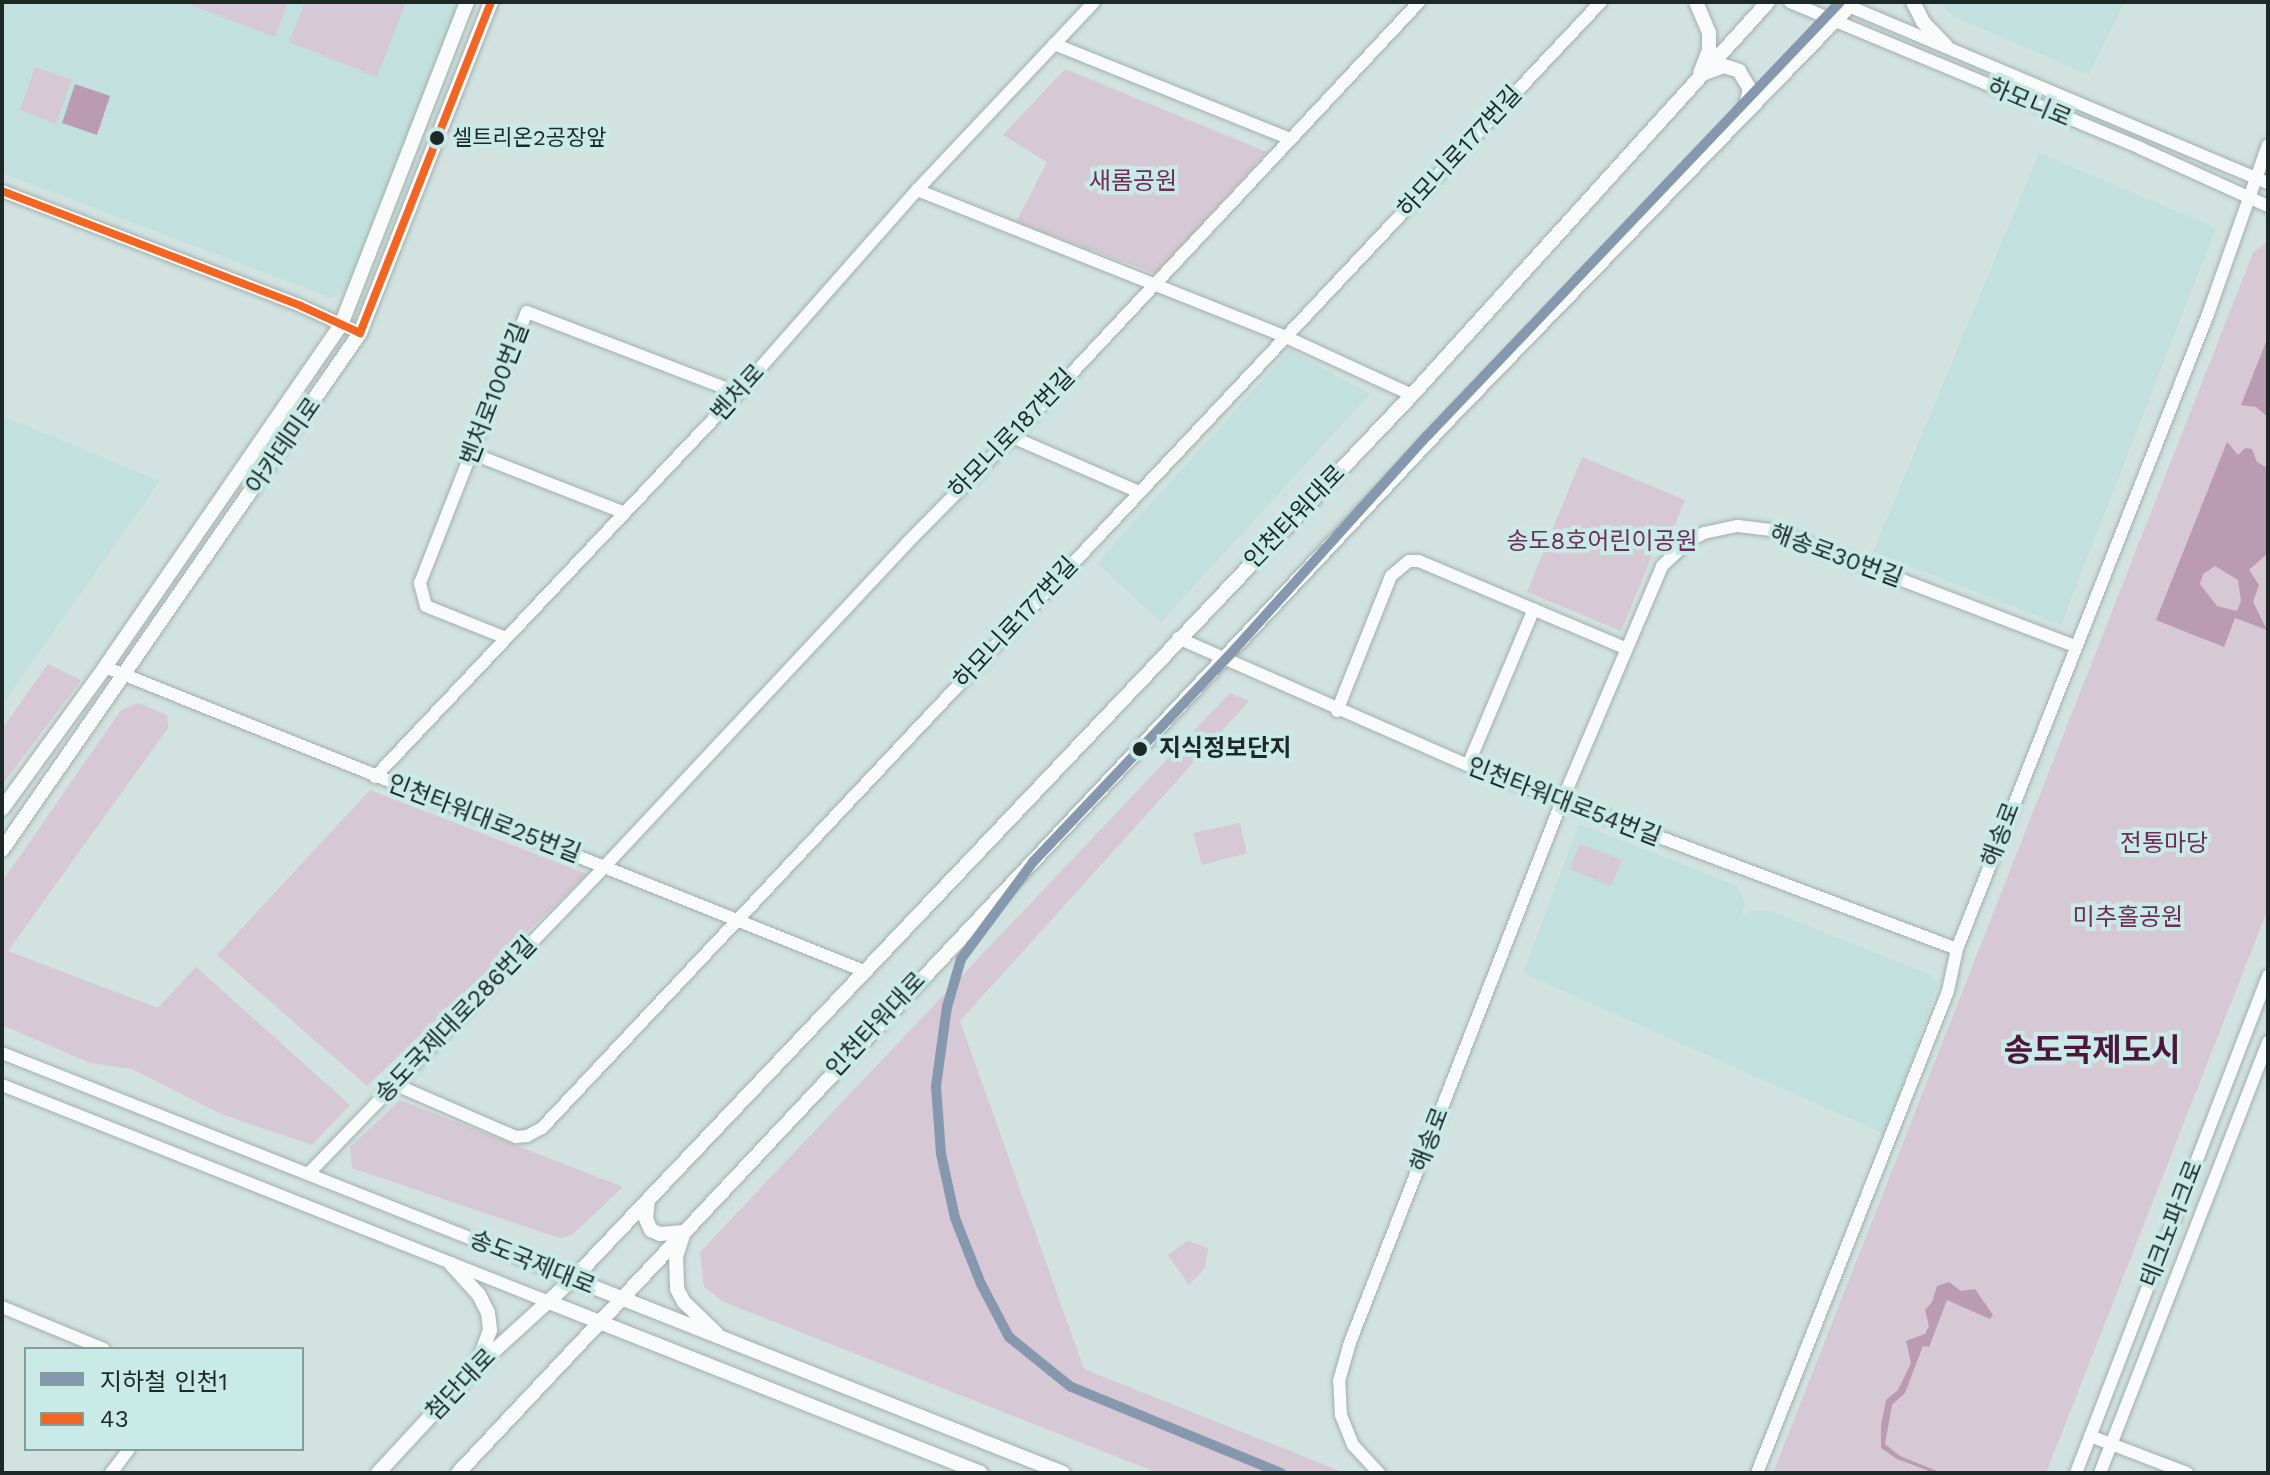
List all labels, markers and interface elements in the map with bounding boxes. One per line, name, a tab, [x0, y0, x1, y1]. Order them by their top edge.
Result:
street label: 하모니로	[1983, 72, 2075, 134]
street label: 하모니로177번길	[1392, 80, 1528, 224]
place label: 셀트리온2공장앞	[452, 125, 607, 151]
marker: 셀트리온2공장앞	[429, 130, 445, 146]
park label: 새롬공원	[1089, 168, 1177, 196]
street label: 벤처로100번길	[455, 319, 535, 469]
street label: 벤처로	[705, 359, 771, 427]
street label: 하모니로187번길	[943, 363, 1081, 505]
street label: 아카데미로	[241, 393, 327, 499]
street label: 인천타워대로	[1239, 459, 1351, 575]
street label: 해송로30번길	[1766, 519, 1906, 593]
park label: 송도8호어린이공원	[1506, 528, 1698, 556]
street label: 하모니로177번길	[948, 551, 1084, 695]
place label: 지식정보단지	[1159, 735, 1291, 763]
marker: 지식정보단지	[1128, 737, 1152, 761]
street label: 인천타워대로54번길	[1463, 752, 1665, 852]
street label: 인천타워대로25번길	[383, 769, 585, 869]
street label: 해송로	[1976, 799, 2026, 871]
park label: 전통마당	[2120, 830, 2208, 858]
park label: 미추홀공원	[2073, 904, 2183, 932]
street label: 송도국제대로286번길	[369, 931, 543, 1109]
street label: 인천타워대로	[820, 967, 932, 1083]
district label: 송도국제도시	[2004, 1031, 2180, 1069]
street label: 해송로	[1405, 1104, 1455, 1176]
street label: 테크노파크로	[2135, 1157, 2209, 1291]
street label: 송도국제대로	[465, 1225, 599, 1301]
street label: 첨단대로	[420, 1343, 502, 1427]
legend	[24, 1347, 304, 1451]
text: 지하철 인천1	[100, 1368, 228, 1396]
text: 43	[100, 1405, 129, 1433]

